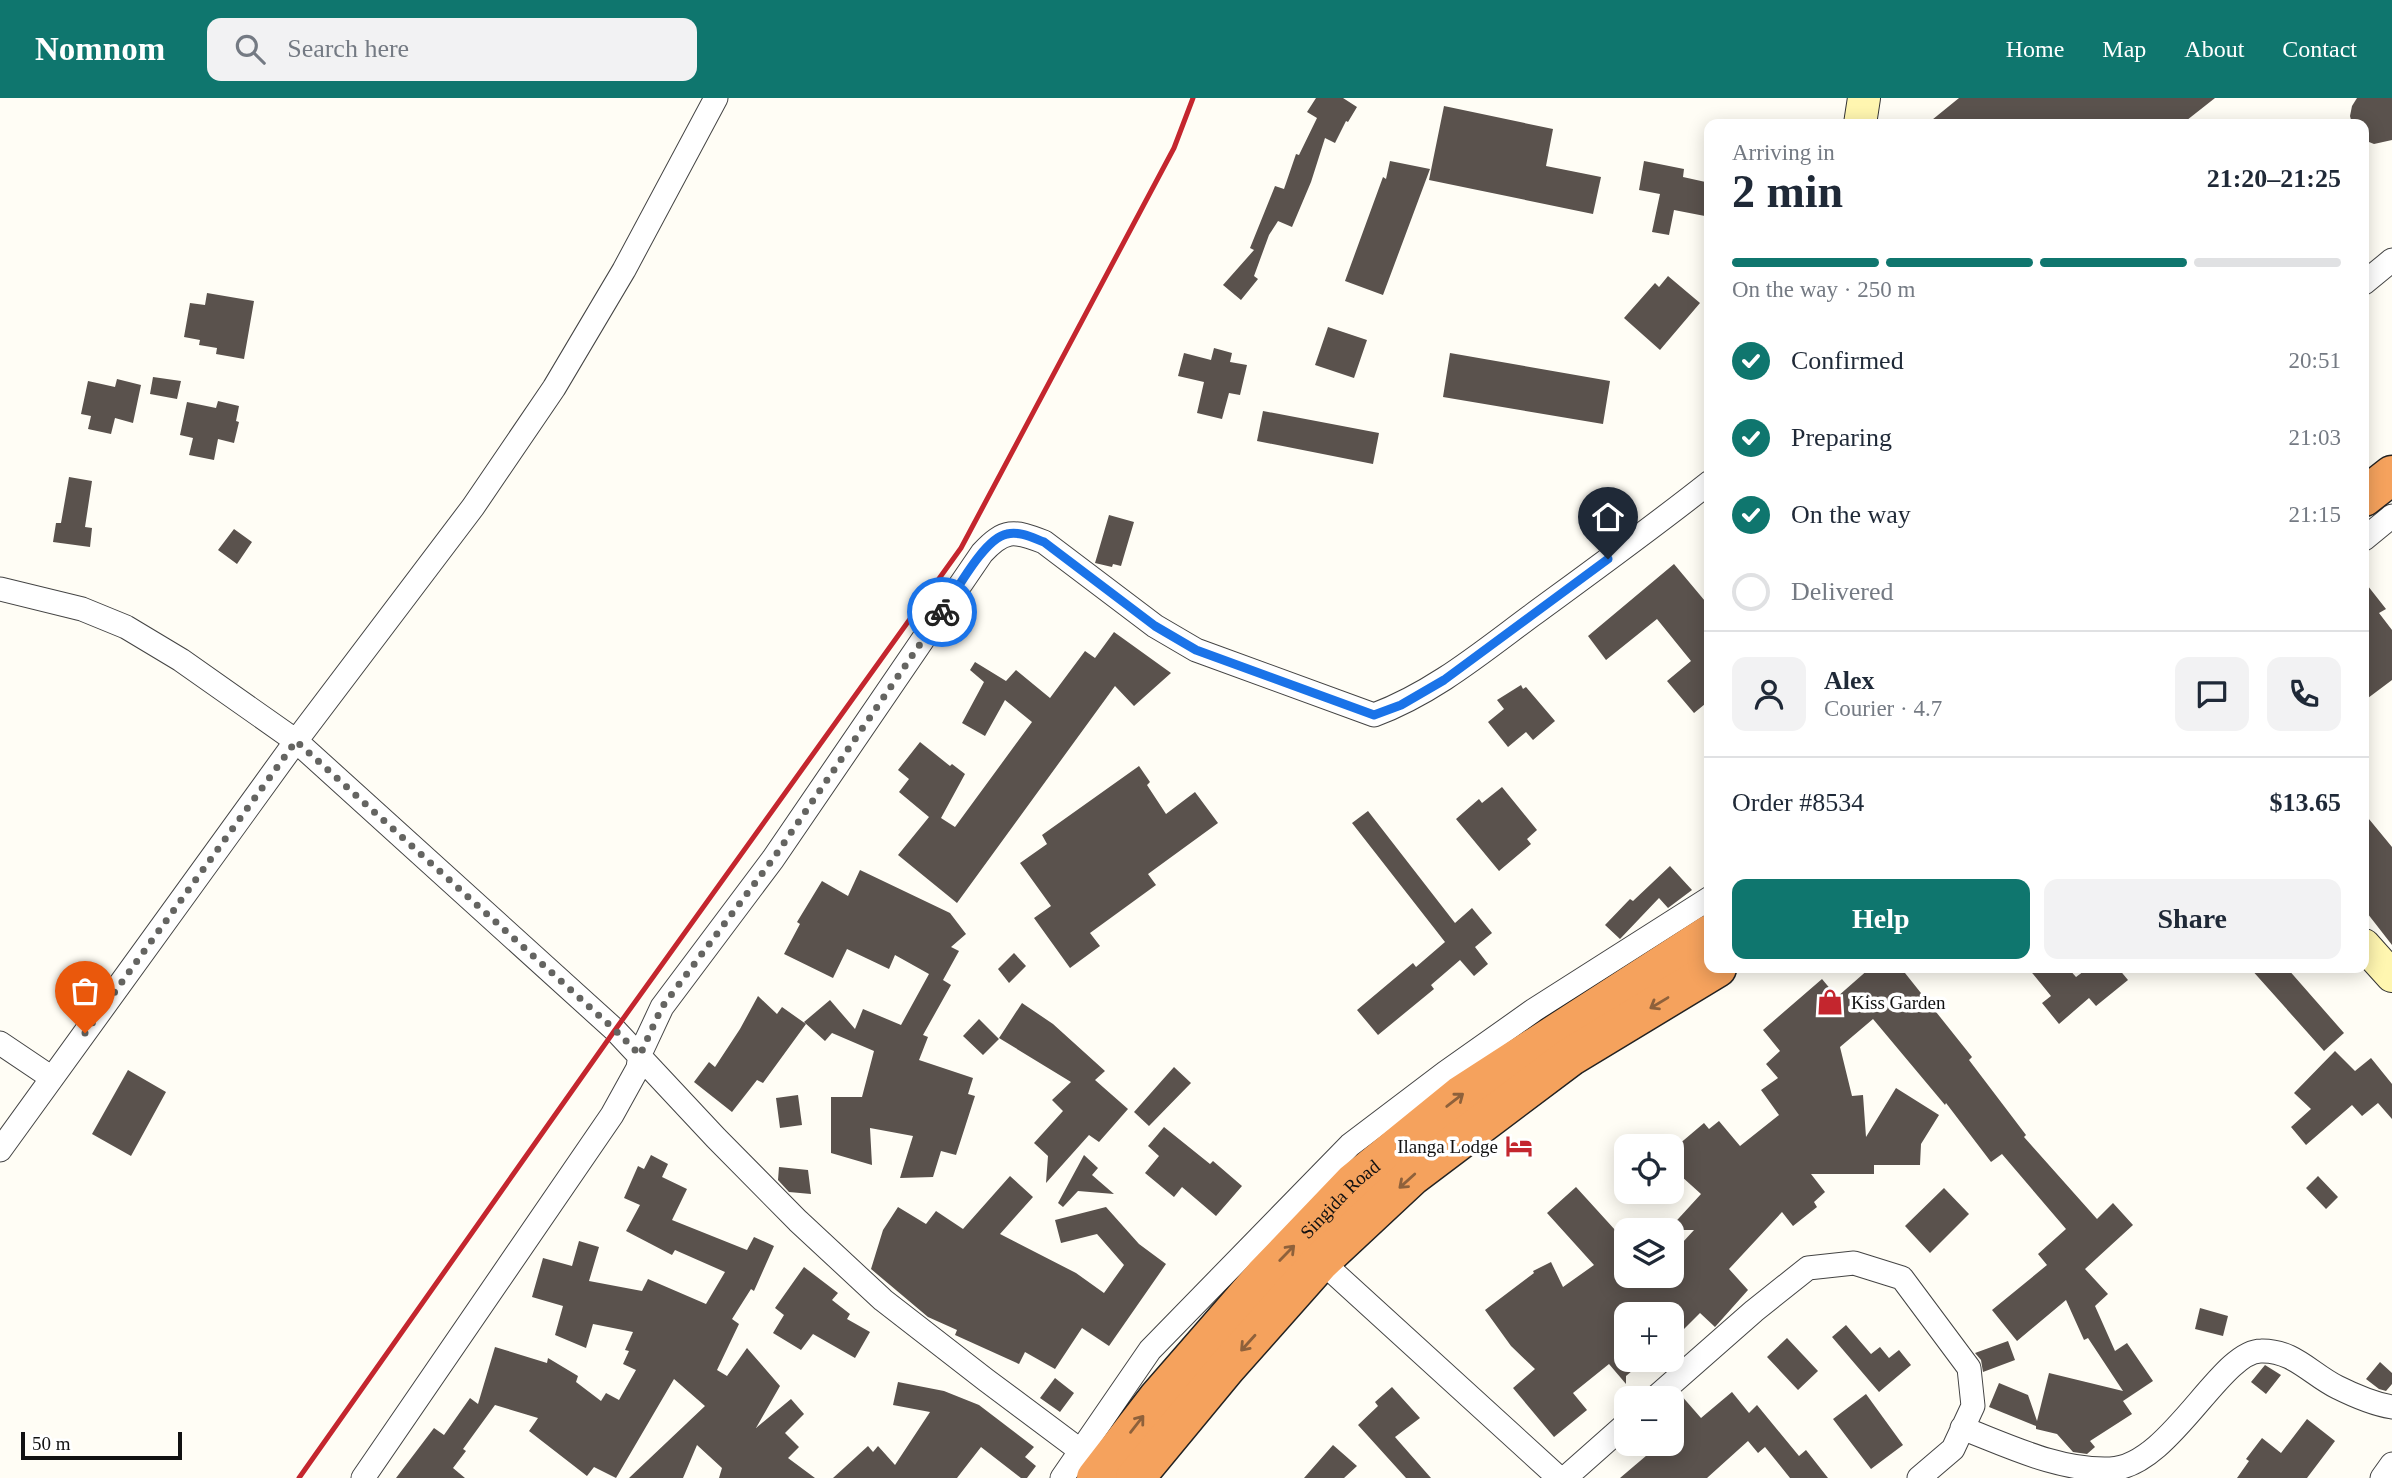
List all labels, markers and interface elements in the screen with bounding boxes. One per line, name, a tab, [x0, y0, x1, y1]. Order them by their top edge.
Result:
search box	[207, 18, 697, 81]
icon: search	[231, 30, 269, 68]
text: Nomnom	[35, 31, 165, 67]
text: Search here	[287, 34, 409, 63]
text: Home	[2006, 36, 2064, 62]
text: Map	[2102, 36, 2146, 62]
text: About	[2184, 36, 2244, 62]
text: Contact	[2282, 36, 2357, 62]
text: Arriving in	[1732, 140, 1835, 165]
text: 21:20–21:25	[2207, 164, 2341, 193]
text: 2 min	[1732, 166, 1843, 217]
text: On the way · 250 m	[1732, 277, 1915, 302]
icon: check	[1732, 342, 1770, 380]
text: Confirmed	[1791, 346, 1904, 375]
text: 20:51	[2289, 348, 2341, 373]
icon: check	[1732, 419, 1770, 457]
text: Preparing	[1791, 423, 1892, 452]
text: 21:03	[2289, 425, 2341, 450]
pin	[1578, 487, 1638, 559]
icon: check	[1732, 496, 1770, 534]
icon: home	[1589, 498, 1627, 536]
text: On the way	[1791, 500, 1911, 529]
text: 21:15	[2289, 502, 2341, 527]
courier	[907, 577, 977, 647]
text: Delivered	[1791, 577, 1894, 606]
icon: bike	[923, 593, 961, 631]
button: person	[1732, 657, 1806, 731]
button: chat	[2175, 657, 2249, 731]
button: phone	[2267, 657, 2341, 731]
text: Alex	[1824, 666, 1875, 695]
text: Courier · 4.7	[1824, 696, 1942, 721]
text: Order #8534	[1732, 788, 1864, 817]
text: $13.65	[2270, 788, 2341, 817]
button: Help	[1732, 879, 2030, 959]
button: Share	[2044, 879, 2341, 959]
pin	[55, 961, 115, 1033]
icon: bag	[66, 972, 104, 1010]
shop icon: Kiss Garden	[1815, 987, 1845, 1017]
place label: Kiss Garden	[1851, 992, 1946, 1013]
one-way arrow	[1649, 997, 1669, 1011]
one-way arrow	[1445, 1093, 1464, 1108]
hotel icon: Ilanga Lodge	[1504, 1131, 1534, 1161]
map controls	[1614, 1134, 1684, 1456]
button: locate	[1614, 1134, 1684, 1204]
place label: Ilanga Lodge	[1397, 1136, 1498, 1157]
street label: Singida Road	[1296, 1155, 1384, 1242]
one-way arrow	[1398, 1173, 1416, 1189]
button: layers	[1614, 1218, 1684, 1288]
one-way arrow	[1278, 1245, 1295, 1262]
button: +	[1614, 1302, 1684, 1372]
one-way arrow	[1240, 1334, 1256, 1352]
button: −	[1614, 1386, 1684, 1456]
one-way arrow	[1130, 1415, 1145, 1434]
scale bar	[21, 1429, 182, 1461]
text: 50 m	[32, 1433, 71, 1454]

